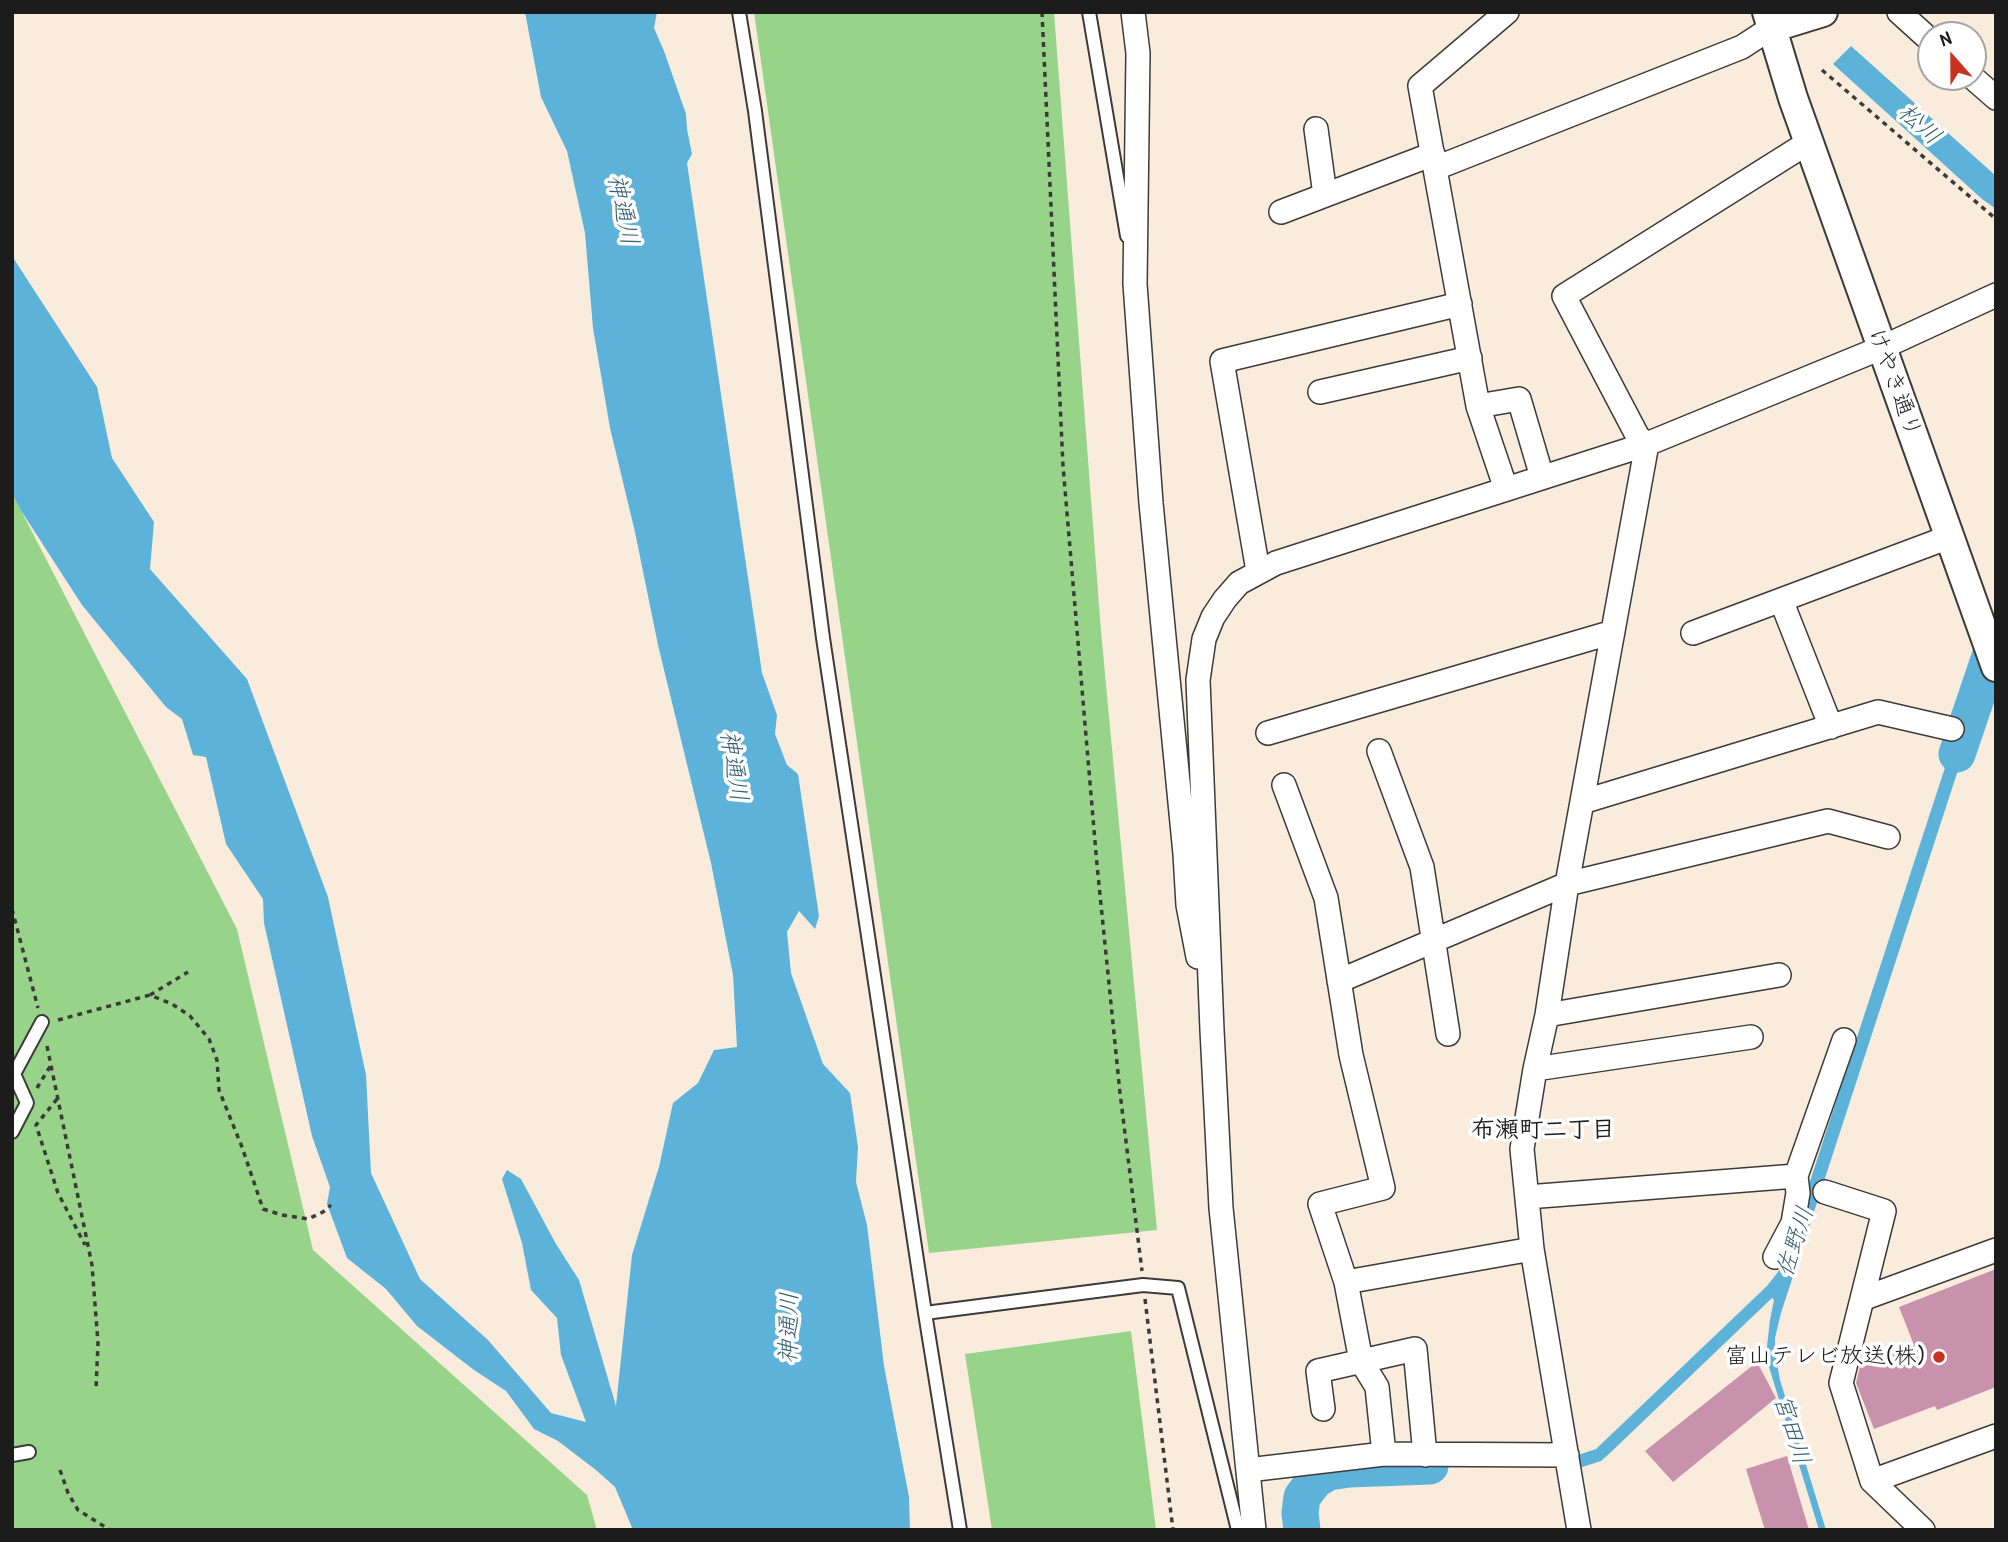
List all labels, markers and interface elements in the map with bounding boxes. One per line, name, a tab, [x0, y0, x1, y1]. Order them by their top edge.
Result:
north arrow	[1917, 21, 1987, 91]
text: N	[1936, 24, 1955, 52]
water label: 松川	[1892, 98, 1946, 152]
water label: 神通川	[600, 172, 644, 248]
street label: けやき通り	[1861, 324, 1927, 442]
water label: 神通川	[713, 728, 753, 804]
district label: 布瀬町二丁目	[1471, 1117, 1615, 1145]
water label: 佐野川	[1771, 1203, 1821, 1281]
water label: 神通川	[775, 1292, 805, 1364]
place label: 富山テレビ放送(株)	[1725, 1343, 1925, 1371]
marker: 富山テレビ放送(株)	[1931, 1349, 1947, 1365]
water label: 宮田川	[1767, 1391, 1815, 1469]

